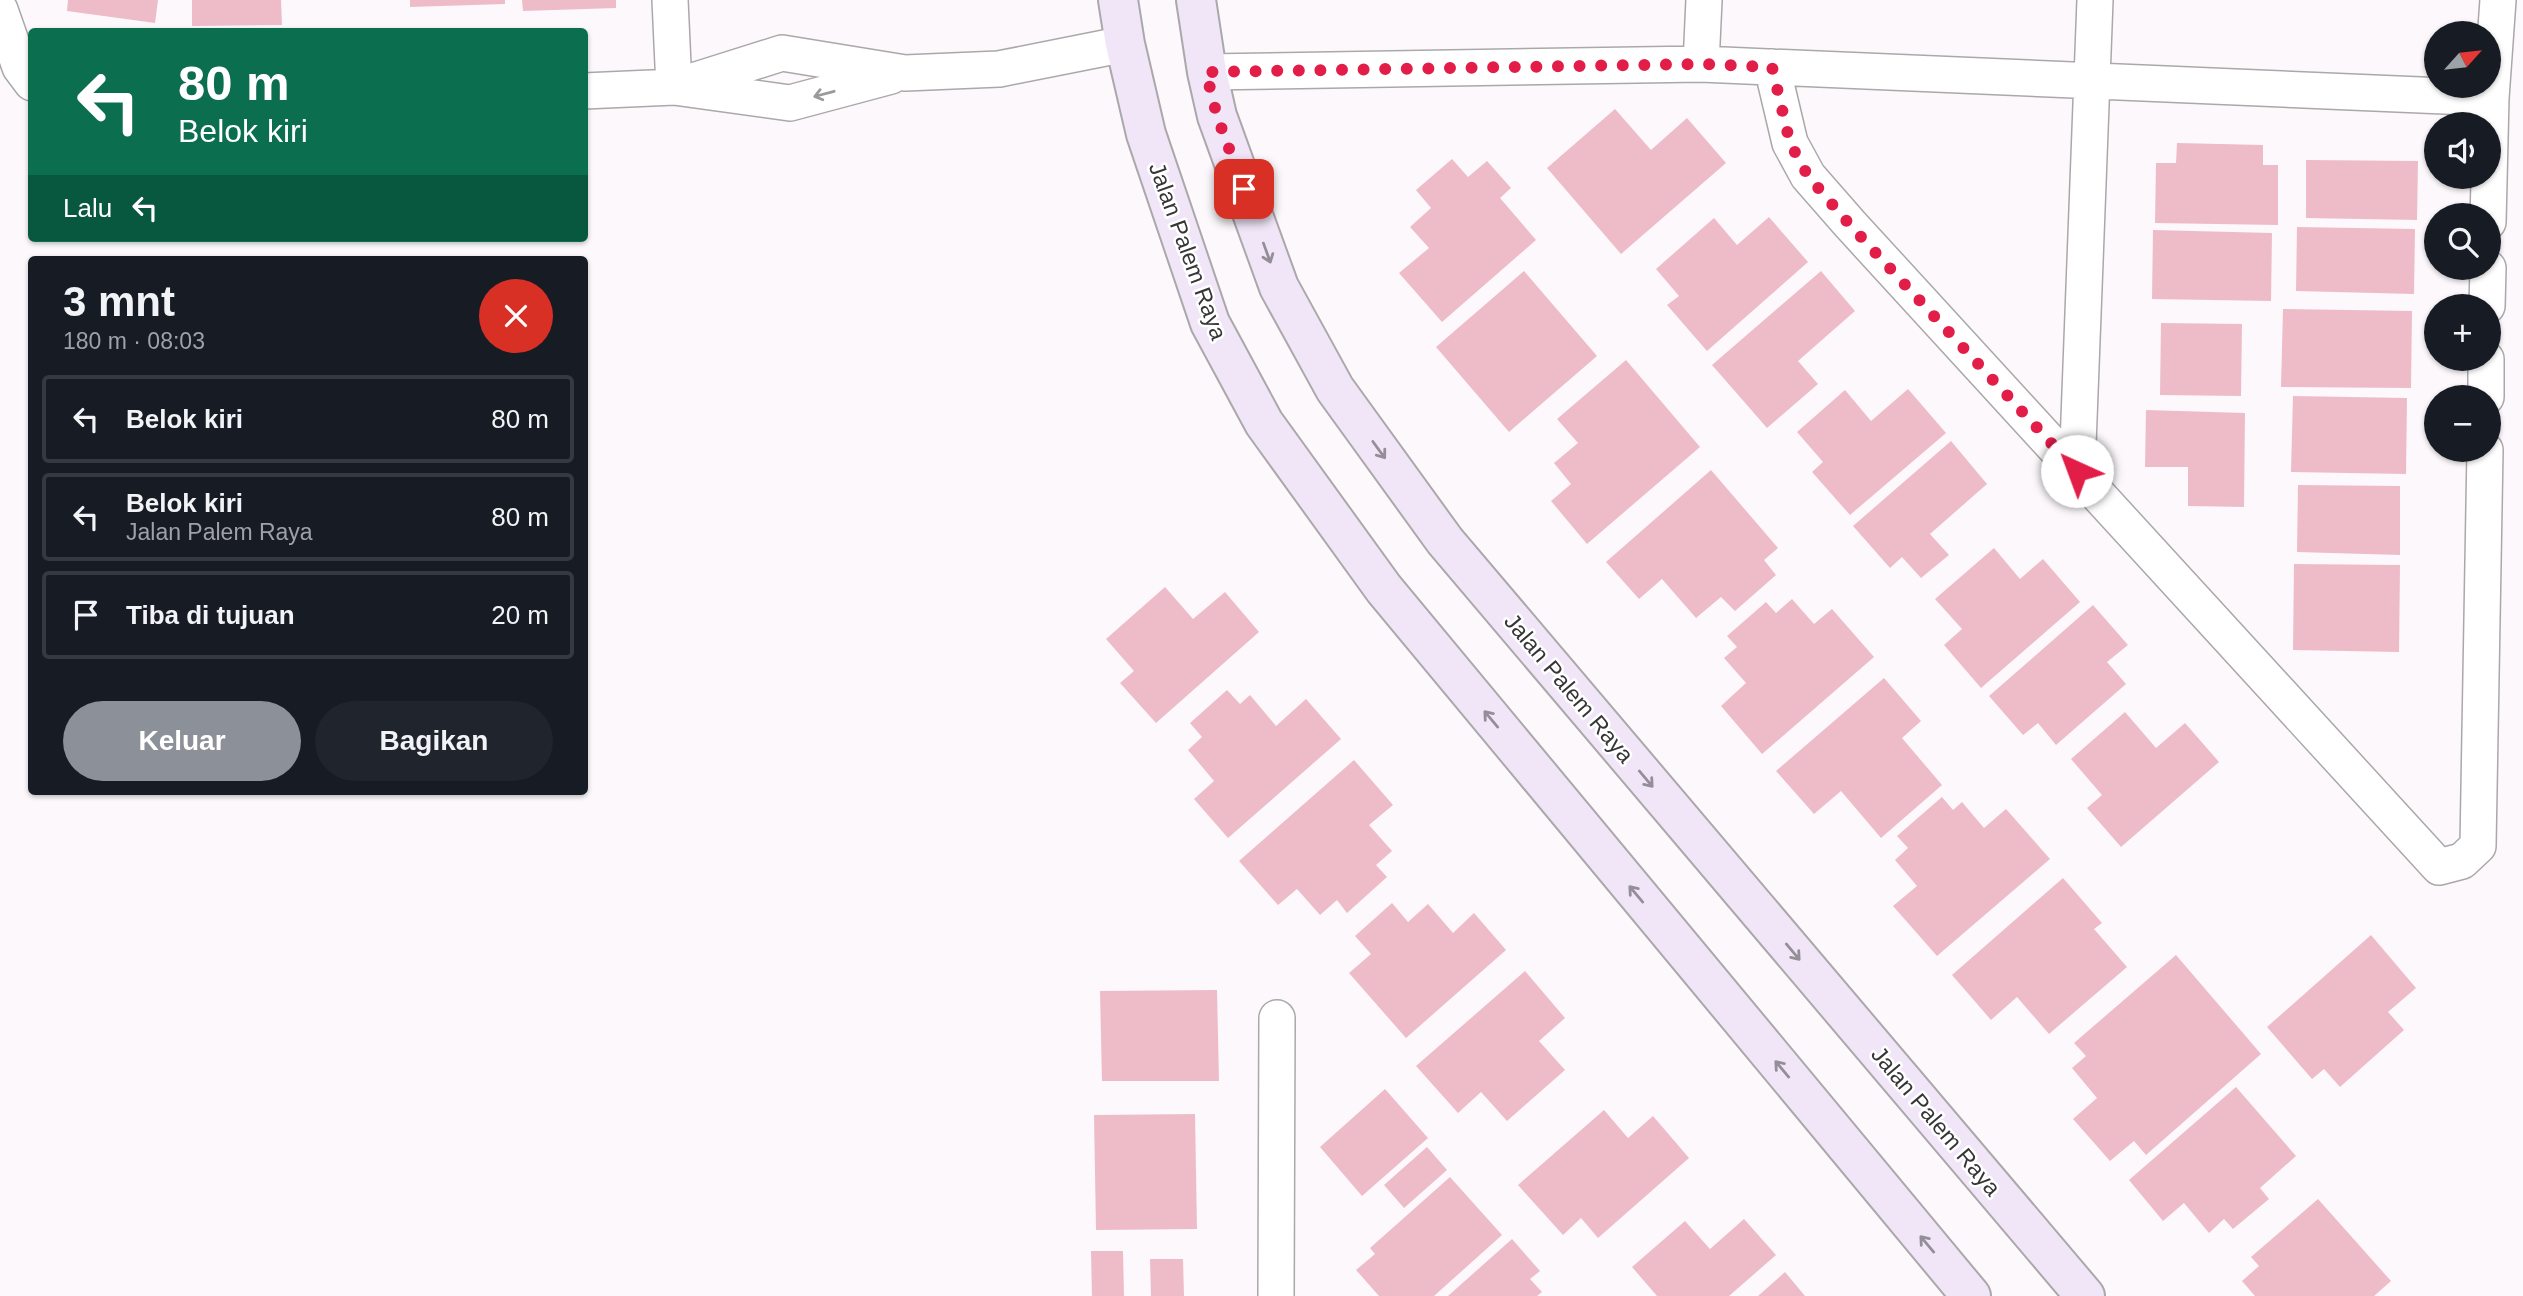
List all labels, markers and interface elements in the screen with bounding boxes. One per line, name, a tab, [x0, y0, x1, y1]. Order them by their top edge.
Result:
north arrow	[2424, 21, 2501, 98]
map controls	[2424, 21, 2501, 462]
icon: left	[63, 56, 154, 147]
text: 80 m	[178, 56, 290, 110]
one-way arrow	[813, 88, 835, 101]
button: sound	[2424, 112, 2501, 189]
text: Belok kiri	[178, 113, 308, 149]
street label: Jalan Palem Raya	[1144, 159, 1232, 343]
pin	[1214, 159, 1274, 219]
icon: arrive	[1225, 170, 1263, 208]
icon: left	[126, 189, 164, 227]
text: Lalu	[63, 193, 112, 223]
button: search	[2424, 203, 2501, 280]
one-way arrow	[1262, 242, 1274, 264]
text: 3 mnt	[63, 278, 175, 325]
button: close	[479, 279, 553, 353]
button: +	[2424, 294, 2501, 371]
text: 180 m · 08:03	[63, 328, 205, 354]
button: −	[2424, 385, 2501, 462]
icon: left	[67, 400, 105, 438]
text: Belok kiri	[126, 404, 243, 434]
text: 80 m	[491, 404, 549, 434]
position arrow	[2040, 434, 2114, 508]
one-way arrow	[1372, 440, 1386, 459]
text: Belok kiri	[126, 488, 243, 518]
icon: left	[67, 498, 105, 536]
text: 80 m	[491, 502, 549, 532]
text: Jalan Palem Raya	[126, 519, 313, 545]
icon: arrive	[67, 596, 105, 634]
text: Tiba di tujuan	[126, 600, 295, 630]
text: 20 m	[491, 600, 549, 630]
street label: Jalan Palem Raya	[1499, 608, 1639, 768]
button: Keluar	[63, 701, 301, 781]
button: Bagikan	[315, 701, 553, 781]
one-way arrow	[1483, 710, 1499, 728]
one-way arrow	[1638, 769, 1654, 787]
one-way arrow	[1629, 885, 1644, 903]
one-way arrow	[1785, 943, 1801, 961]
street label: Jalan Palem Raya	[1866, 1041, 2006, 1201]
one-way arrow	[1774, 1060, 1790, 1078]
one-way arrow	[1919, 1235, 1935, 1253]

